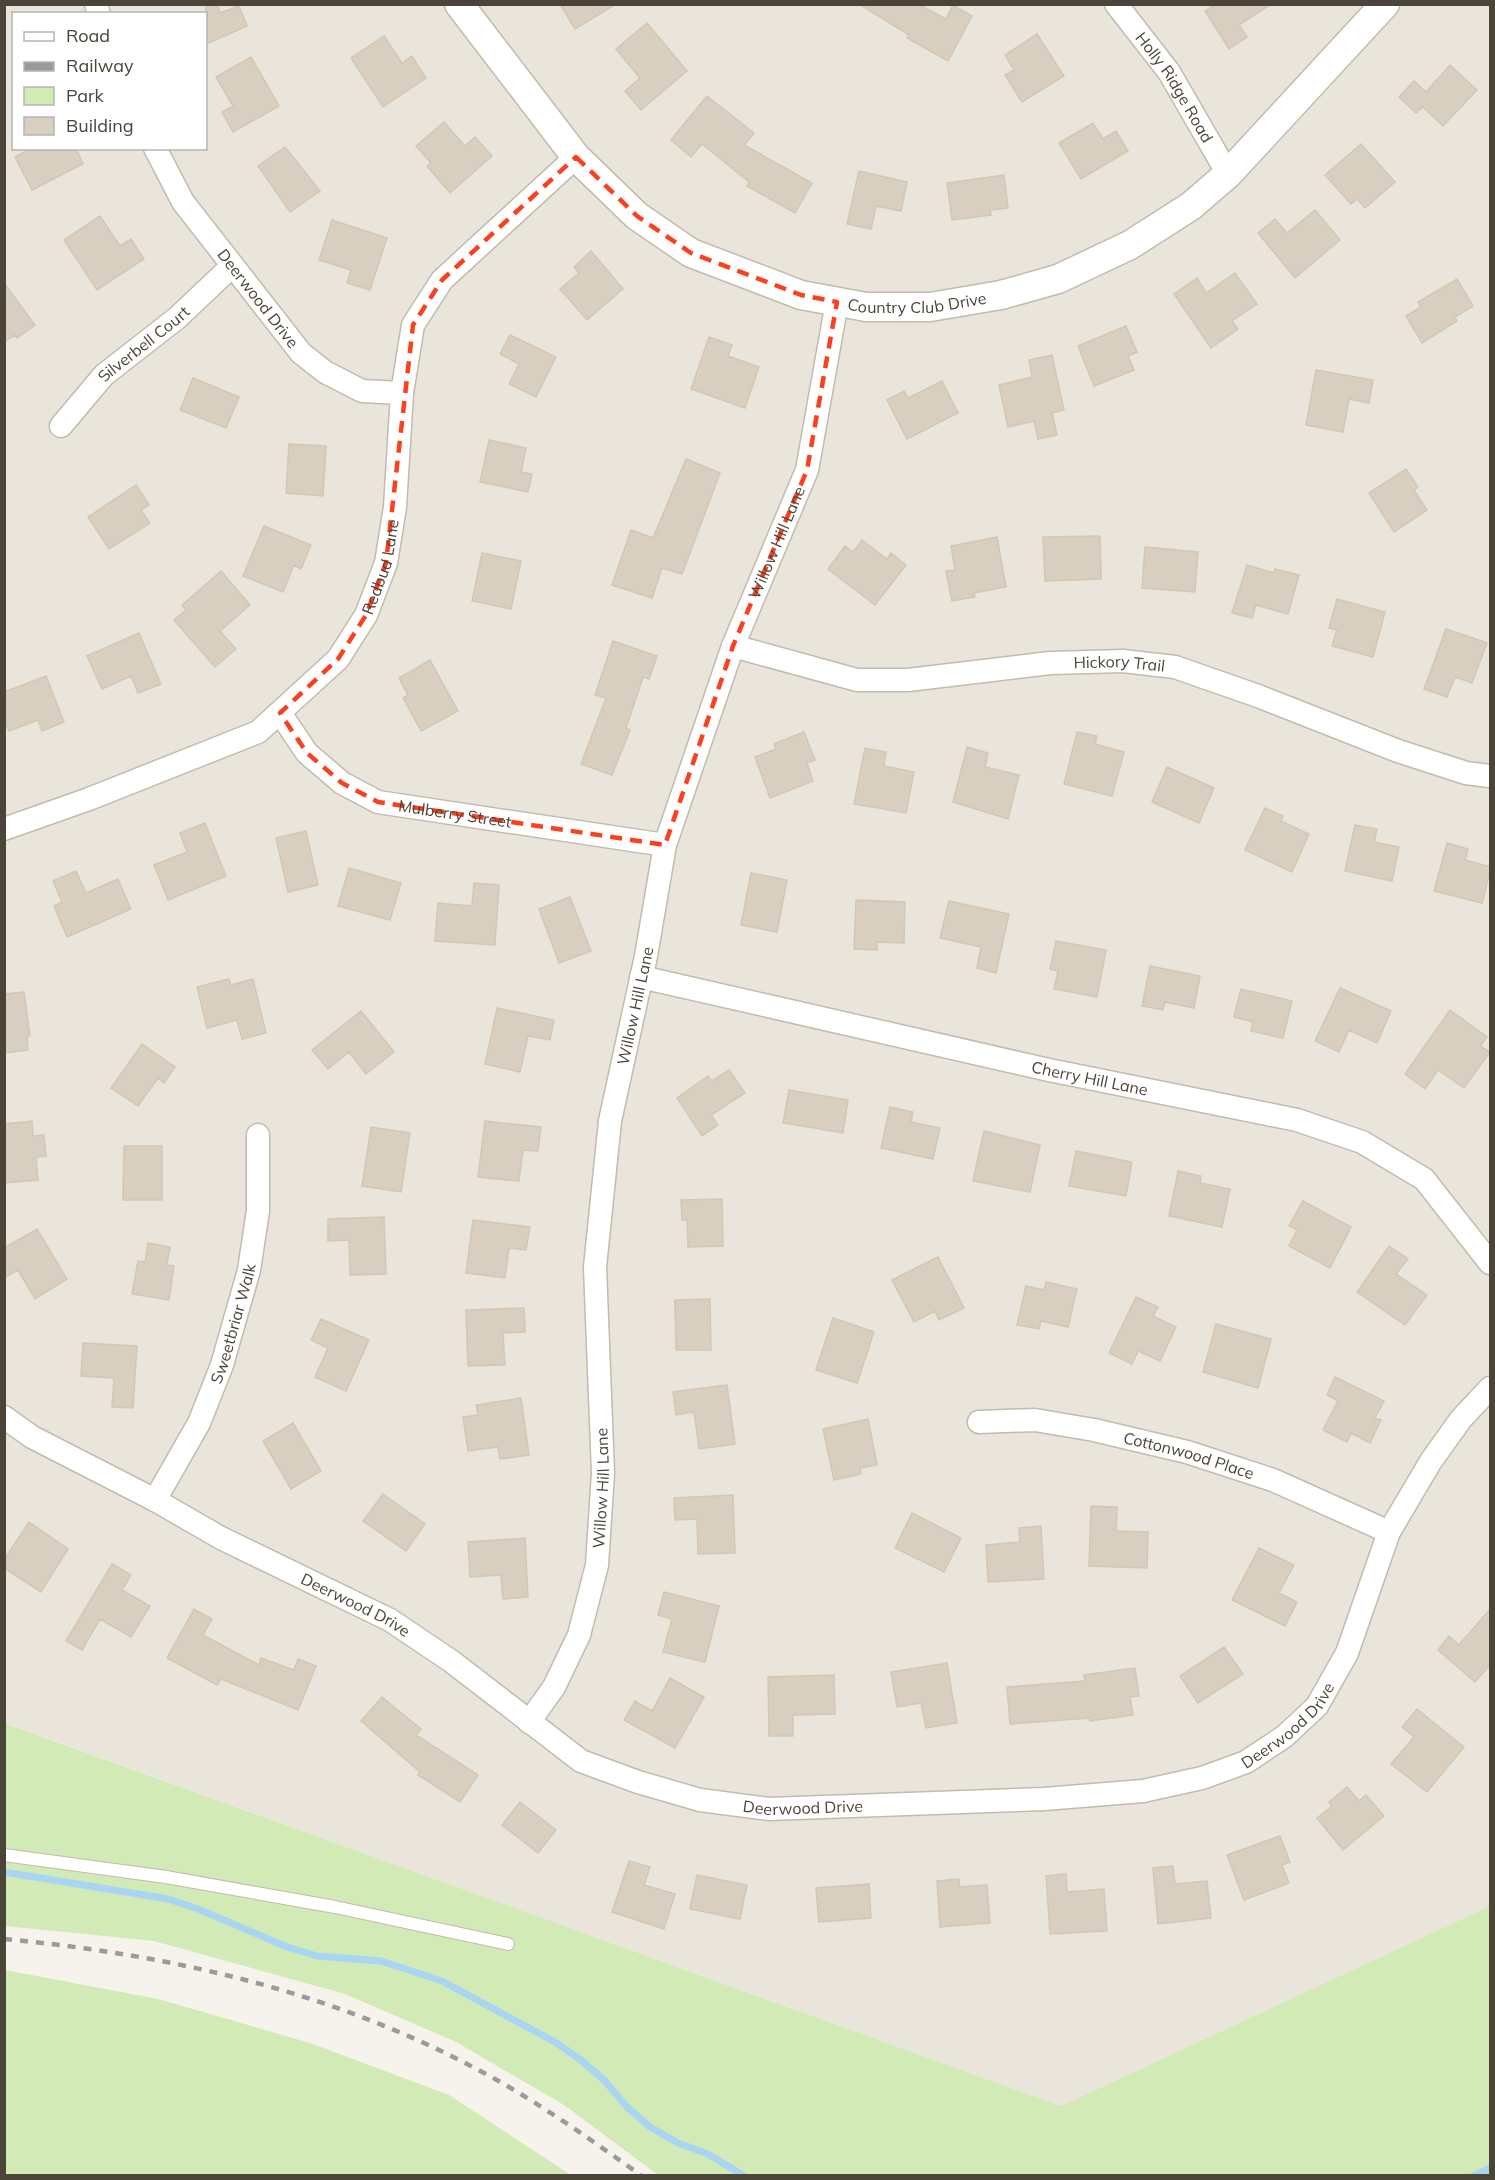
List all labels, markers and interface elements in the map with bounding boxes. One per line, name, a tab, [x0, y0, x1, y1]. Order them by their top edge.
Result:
legend	[12, 12, 207, 150]
text: Road	[66, 24, 110, 47]
street label: Holly Ridge Road	[1131, 28, 1218, 146]
text: Railway	[66, 54, 134, 77]
text: Park	[66, 84, 105, 107]
text: Building	[66, 114, 134, 137]
street label: Deerwood Drive	[213, 245, 303, 352]
street label: Country Club Drive	[846, 288, 988, 317]
street label: Silverbell Court	[93, 301, 194, 386]
street label: Willow Hill Lane	[744, 483, 809, 602]
street label: Redbud Lane	[357, 518, 403, 617]
street label: Hickory Trail	[1073, 651, 1166, 676]
street label: Mulberry Street	[397, 795, 513, 832]
street label: Willow Hill Lane	[612, 945, 657, 1067]
street label: Cherry Hill Lane	[1030, 1056, 1150, 1100]
street label: Sweetbriar Walk	[206, 1262, 260, 1386]
street label: Willow Hill Lane	[588, 1427, 613, 1549]
street label: Cottonwood Place	[1121, 1427, 1257, 1483]
street label: Deerwood Drive	[298, 1568, 414, 1641]
street label: Deerwood Drive	[1237, 1679, 1338, 1772]
street label: Deerwood Drive	[742, 1796, 863, 1819]

